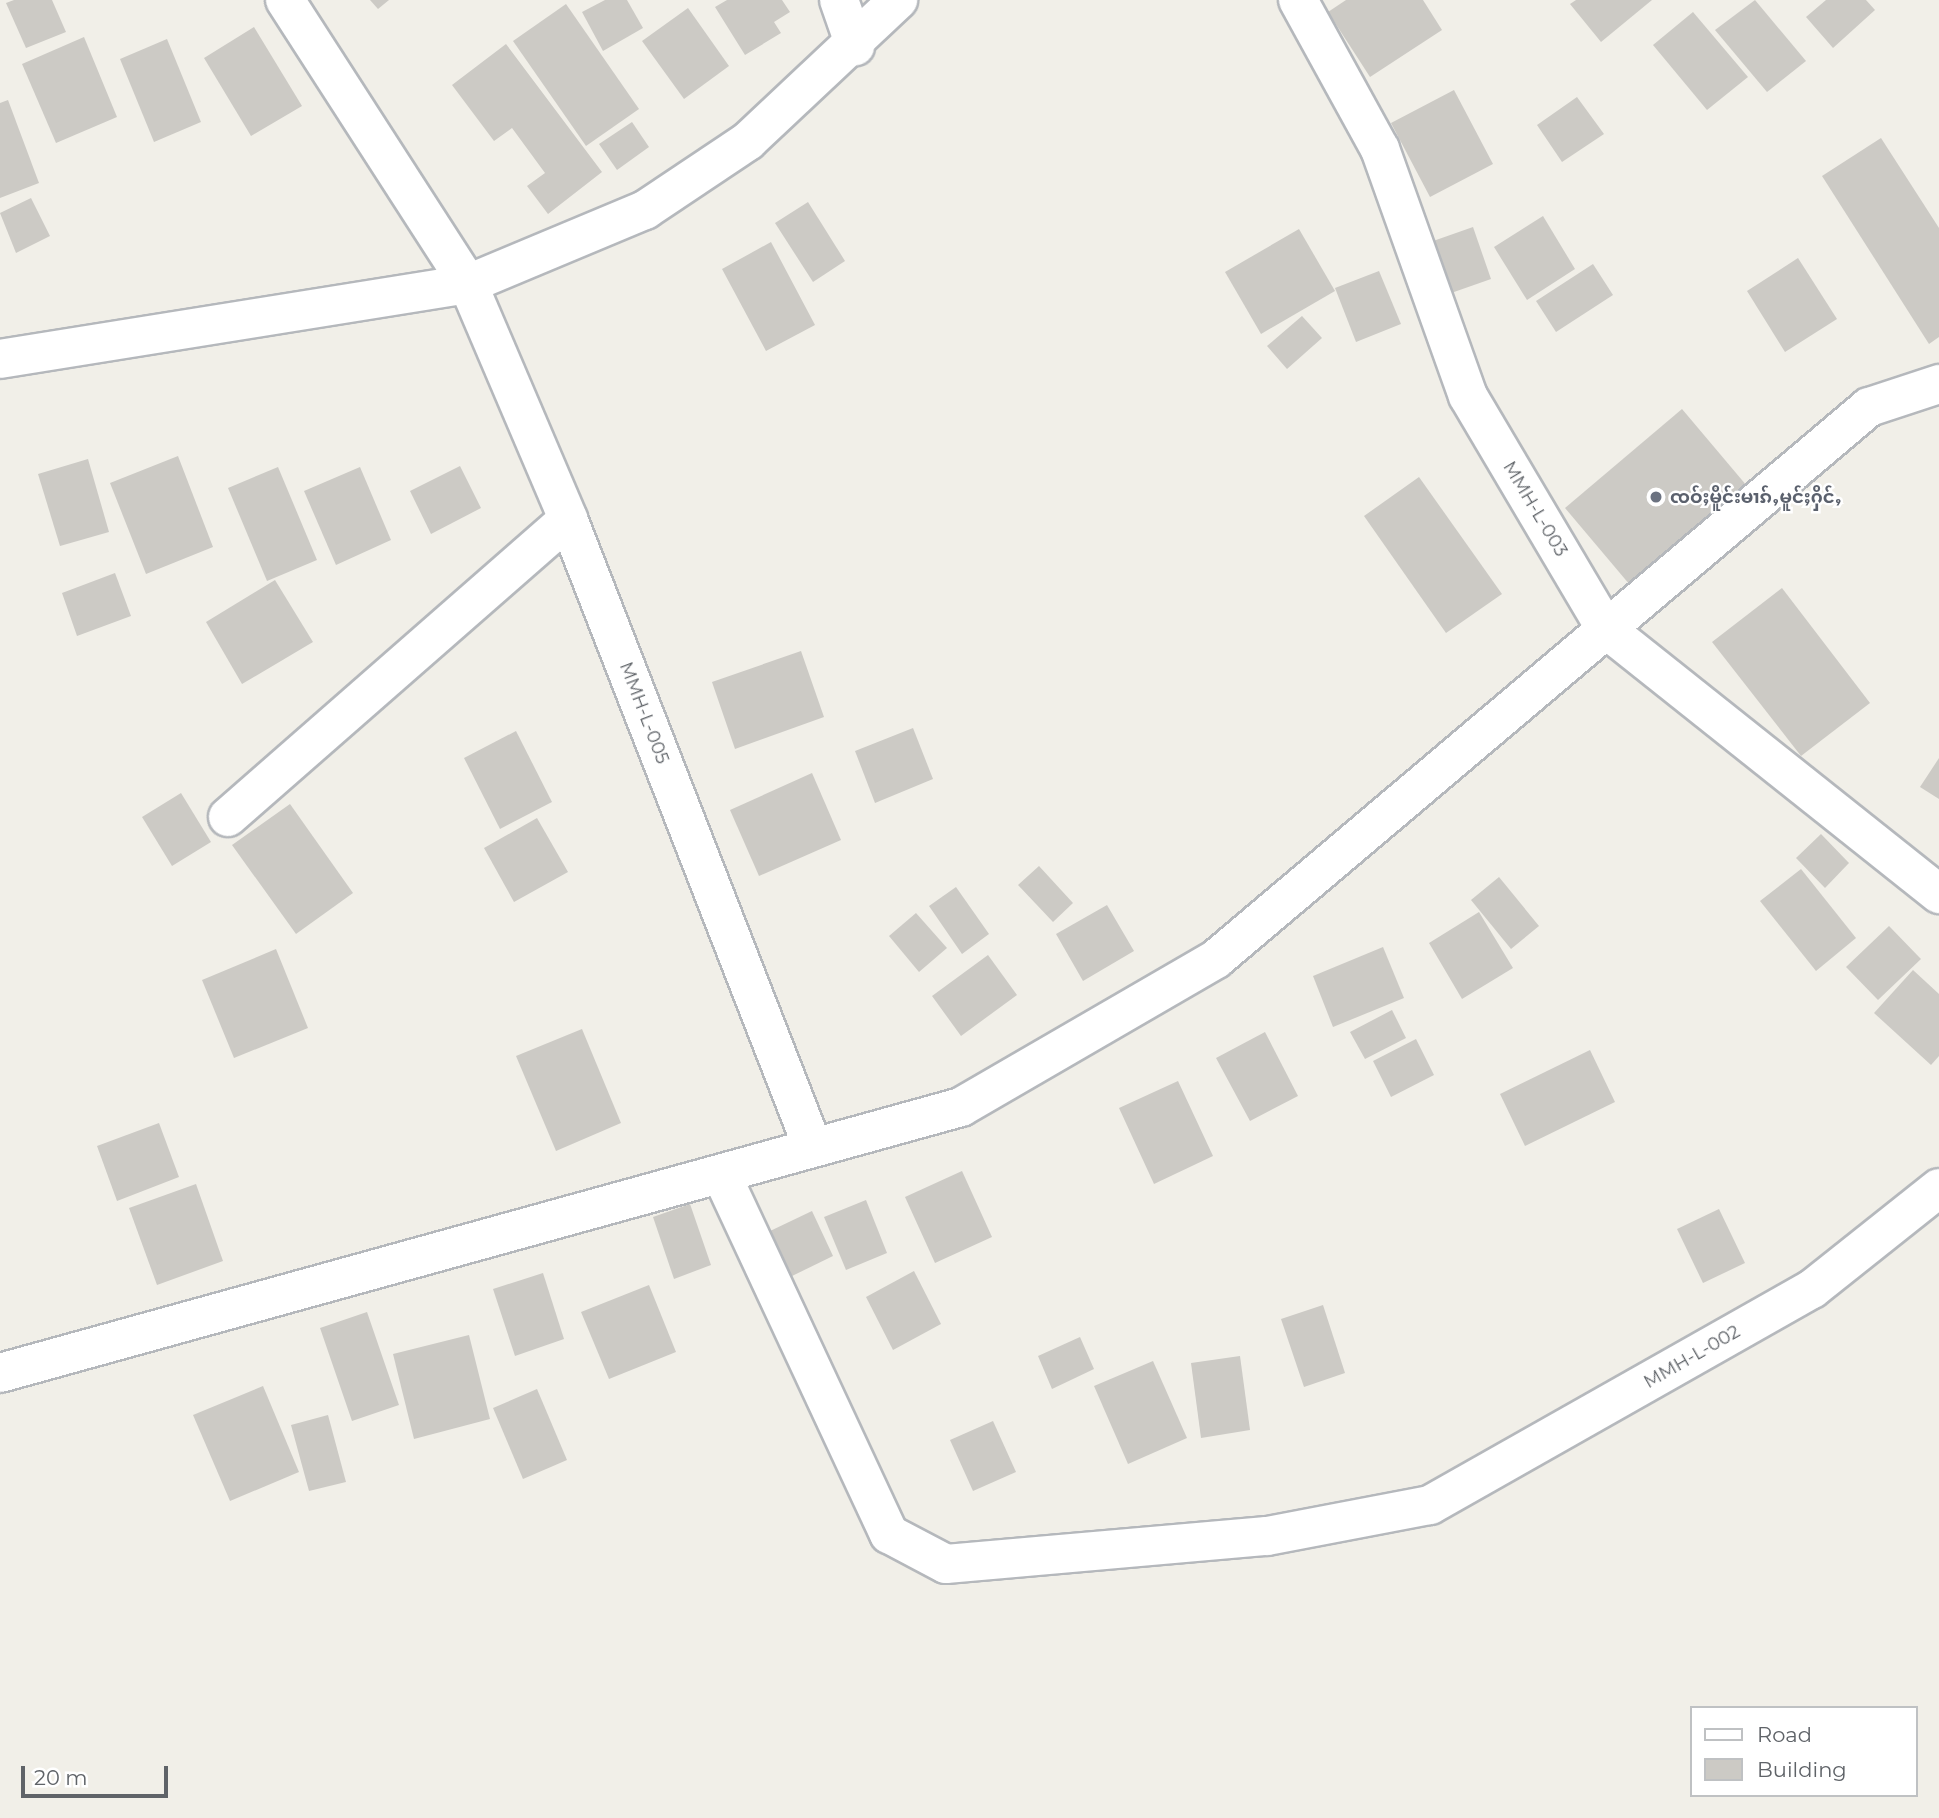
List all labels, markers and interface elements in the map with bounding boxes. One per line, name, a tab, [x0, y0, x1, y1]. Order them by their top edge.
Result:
street label: MMH-L-003	[1498, 458, 1572, 560]
place label: ၸဝ်ႈမိူင်းမၢၵ်ႇမူင်ႈႁိင်ႇ	[1670, 486, 1842, 508]
marker: ၸဝ်ႈမိူင်းမၢၵ်ႇမူင်ႈႁိင်ႇ	[1648, 489, 1664, 505]
street label: MMH-L-005	[615, 659, 673, 767]
street label: MMH-L-002	[1640, 1321, 1744, 1393]
legend	[1690, 1706, 1918, 1797]
text: Road	[1757, 1722, 1812, 1747]
scale bar	[24, 1752, 172, 1796]
text: Building	[1757, 1757, 1847, 1782]
text: 20 m	[34, 1765, 88, 1790]

